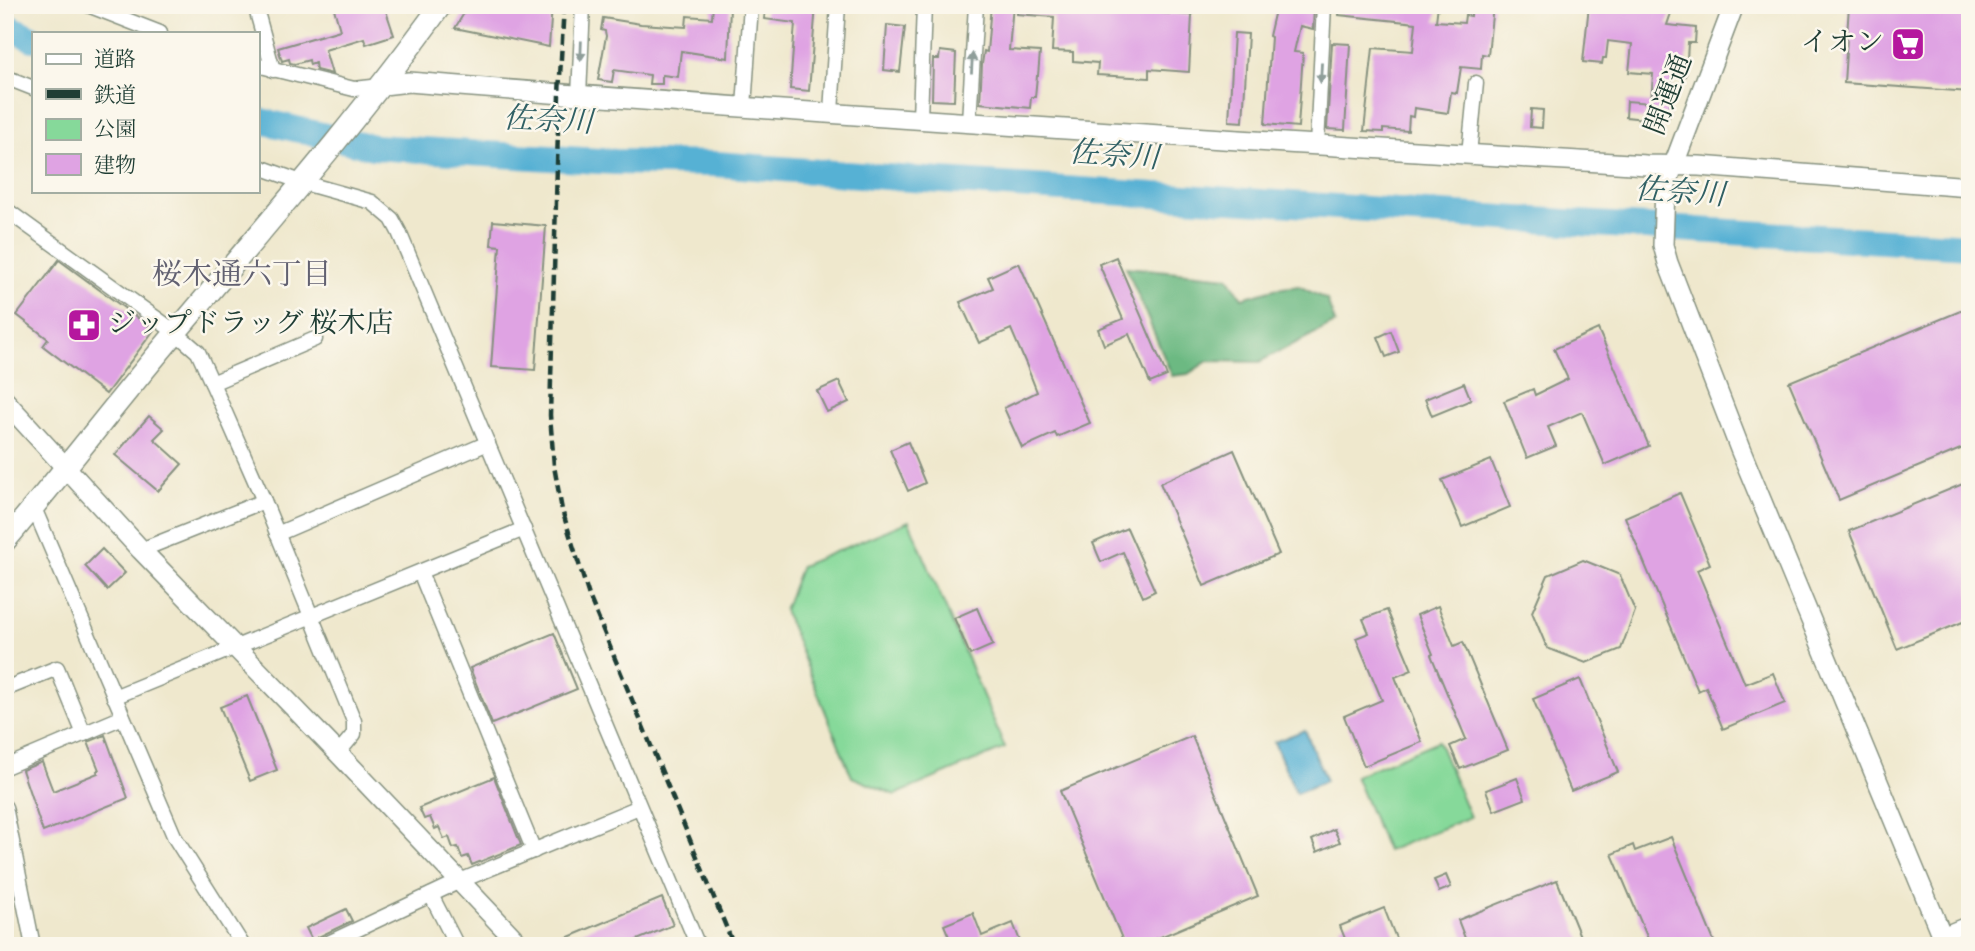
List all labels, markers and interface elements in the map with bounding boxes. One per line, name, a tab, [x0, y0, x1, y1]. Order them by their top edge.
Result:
place label: イオン	[1801, 24, 1884, 64]
supermarket icon: イオン	[1889, 25, 1927, 63]
legend	[32, 32, 259, 192]
one-way arrow	[576, 40, 587, 62]
text: 道路	[94, 46, 136, 76]
street label: 開運通	[1636, 49, 1704, 141]
one-way arrow	[967, 52, 978, 74]
one-way arrow	[1315, 63, 1326, 85]
text: 鉄道	[94, 82, 136, 112]
water label: 佐奈川	[502, 98, 597, 146]
text: 公園	[94, 116, 136, 146]
water label: 佐奈川	[1068, 132, 1163, 182]
text: 建物	[94, 152, 136, 182]
water label: 佐奈川	[1634, 169, 1729, 219]
district label: 桜木通六丁目	[152, 255, 332, 298]
place label: ジップドラッグ 桜木店	[108, 305, 393, 345]
pharmacy icon: ジップドラッグ 桜木店	[65, 306, 103, 344]

